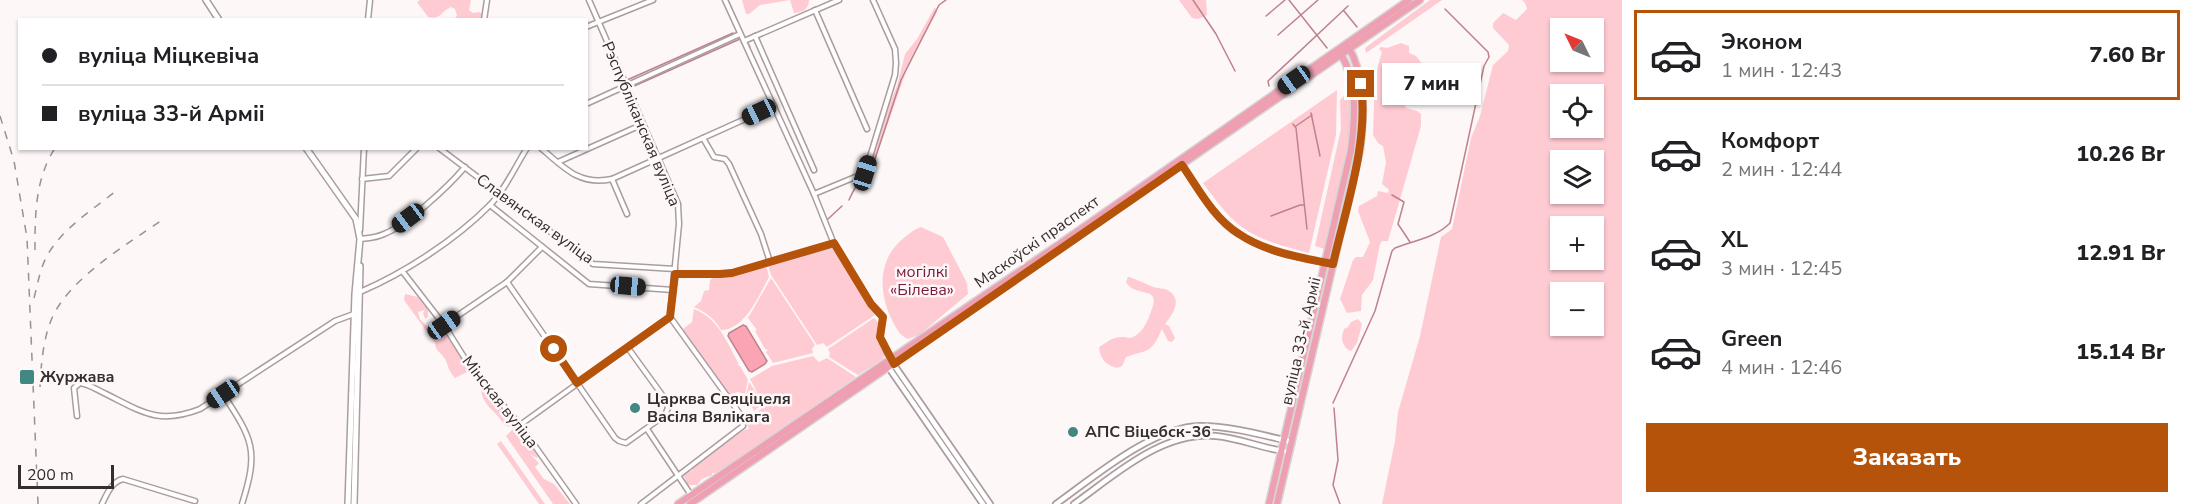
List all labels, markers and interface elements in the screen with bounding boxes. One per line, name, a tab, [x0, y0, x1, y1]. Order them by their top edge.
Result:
north arrow	[1550, 18, 1604, 72]
map controls	[1550, 18, 1604, 336]
text: Эконом	[1721, 27, 1803, 57]
icon: car	[1649, 28, 1703, 82]
street label: Рэспубліканская вуліца	[596, 38, 686, 210]
text: 7.60 Br	[2089, 40, 2165, 70]
text: вуліца Міцкевіча	[78, 41, 259, 71]
text: 1 мин · 12:43	[1721, 57, 1842, 84]
car	[1274, 62, 1314, 98]
callout: 7 мин	[1382, 63, 1481, 105]
route end	[1347, 70, 1374, 97]
text: 7 мин	[1403, 70, 1460, 97]
button: locate	[1550, 84, 1604, 138]
car	[739, 96, 779, 128]
text: вуліца 33-й Арміі	[78, 99, 265, 129]
text: Комфорт	[1721, 126, 1819, 156]
icon: car	[1649, 127, 1703, 181]
text: 10.26 Br	[2076, 139, 2165, 169]
button: layers	[1550, 150, 1604, 204]
car	[851, 153, 879, 193]
text: 2 мин · 12:44	[1721, 156, 1842, 183]
street label: Славянская вуліца	[472, 169, 598, 269]
street label: Маскоўскі праспект	[970, 190, 1105, 293]
car	[388, 200, 428, 236]
button: +	[1550, 216, 1604, 270]
text: XL	[1721, 225, 1748, 255]
icon: car	[1649, 226, 1703, 280]
text: 12.91 Br	[2076, 238, 2165, 268]
text: 3 мин · 12:45	[1721, 255, 1842, 282]
park label: могілкі «Білева»	[890, 261, 954, 301]
car	[609, 275, 647, 297]
street label: вуліца 33-й Арміі	[1276, 275, 1326, 407]
button: −	[1550, 282, 1604, 336]
car	[424, 307, 464, 343]
text: Green	[1721, 324, 1782, 354]
icon: car	[1649, 325, 1703, 379]
route start	[540, 335, 567, 362]
text: 15.14 Br	[2076, 337, 2165, 367]
street label: Мінская вуліца	[457, 351, 543, 453]
text: 4 мин · 12:46	[1721, 354, 1842, 381]
place label: Журжава	[40, 366, 115, 388]
marker: Журжава	[18, 368, 36, 386]
car	[203, 376, 243, 412]
place label: Царква Свяціцеля Васіля Вялікага	[647, 388, 791, 428]
marker: Царква Свяціцеля Васіля Вялікага	[628, 401, 642, 415]
place label: АПС Віцебск-36	[1085, 421, 1211, 443]
button: Заказать	[1646, 423, 2168, 492]
marker: АПС Віцебск-36	[1066, 425, 1080, 439]
scale bar	[18, 462, 114, 490]
text: 200 m	[27, 464, 74, 486]

